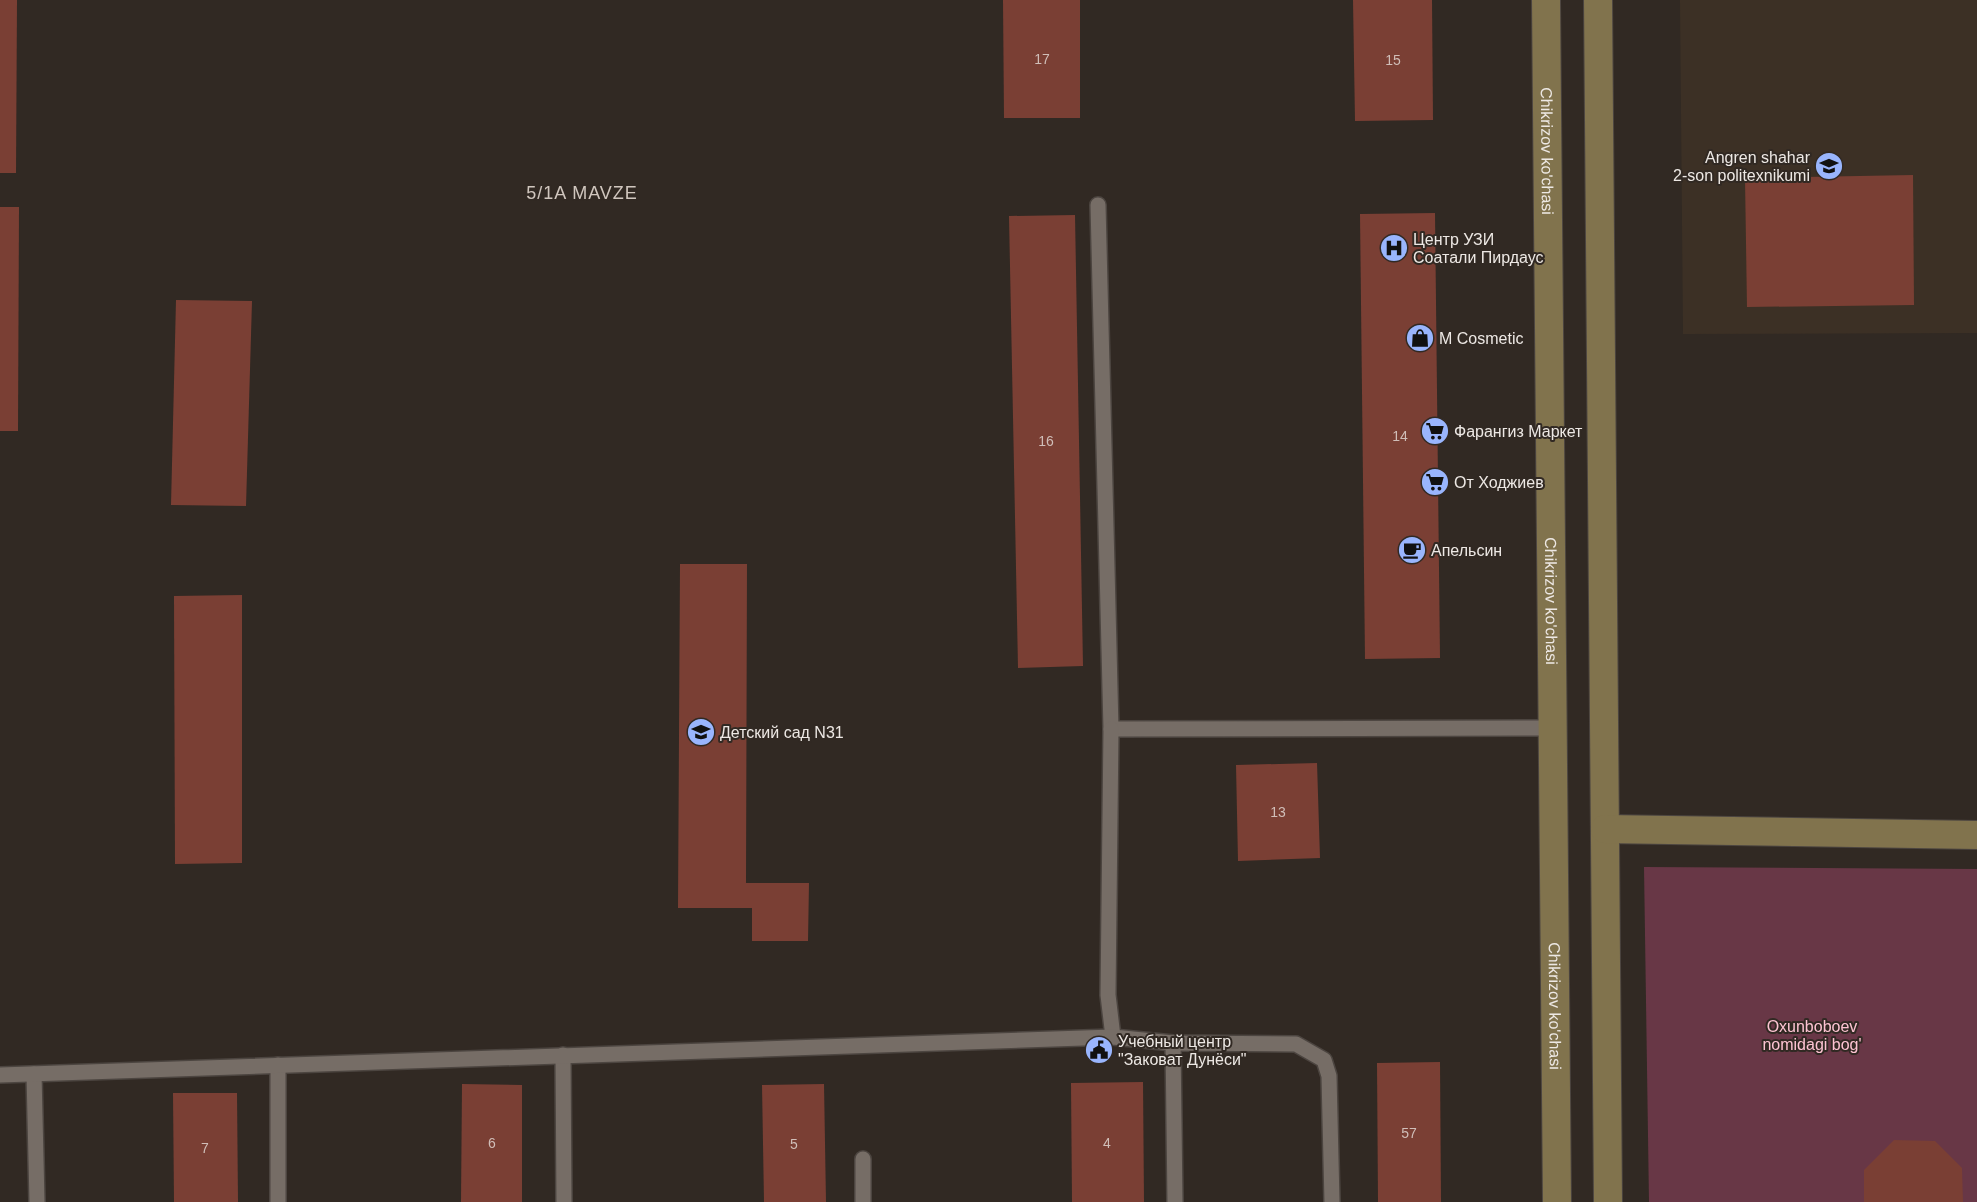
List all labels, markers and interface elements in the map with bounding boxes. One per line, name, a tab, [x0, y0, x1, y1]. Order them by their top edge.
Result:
house number: 17	[1034, 51, 1050, 67]
house number: 15	[1385, 52, 1401, 68]
street label: Chikrizov ko'chasi	[1538, 87, 1556, 215]
place label: Angren shahar 2-son politexnikumi	[1673, 149, 1811, 184]
school or university icon: Angren shahar 2-son politexnikumi	[1814, 151, 1844, 181]
district label: 5/1A MAVZE	[526, 183, 638, 203]
place label: Центр УЗИ Соатали Пирдаус	[1413, 231, 1544, 266]
hospital icon: Центр УЗИ Соатали Пирдаус	[1379, 233, 1409, 263]
shop icon: M Cosmetic	[1405, 323, 1435, 353]
place label: M Cosmetic	[1439, 330, 1523, 347]
supermarket icon: Фарангиз Маркет	[1420, 416, 1450, 446]
place label: Фарангиз Маркет	[1454, 423, 1583, 440]
house number: 14	[1392, 428, 1408, 444]
house number: 16	[1038, 433, 1054, 449]
supermarket icon: От Ходжиев	[1420, 467, 1450, 497]
place label: От Ходжиев	[1454, 474, 1544, 491]
cafe icon: Апельсин	[1397, 535, 1427, 565]
street label: Chikrizov ko'chasi	[1542, 537, 1561, 665]
place label: Апельсин	[1431, 542, 1502, 559]
school or university icon: Детский сад N31	[686, 717, 716, 747]
place label: Детский сад N31	[720, 724, 844, 741]
house number: 13	[1270, 804, 1286, 820]
street label: Chikrizov ko'chasi	[1546, 942, 1564, 1070]
park label: Oxunboboev nomidagi bog'	[1762, 1018, 1862, 1053]
place label: Учебный центр "Заковат Дунёси"	[1118, 1033, 1247, 1068]
public building icon: Учебный центр "Заковат Дунёси"	[1084, 1035, 1114, 1065]
house number: 57	[1401, 1125, 1417, 1141]
house number: 6	[488, 1135, 496, 1151]
house number: 4	[1103, 1135, 1111, 1151]
house number: 5	[790, 1136, 798, 1152]
house number: 7	[201, 1140, 209, 1156]

